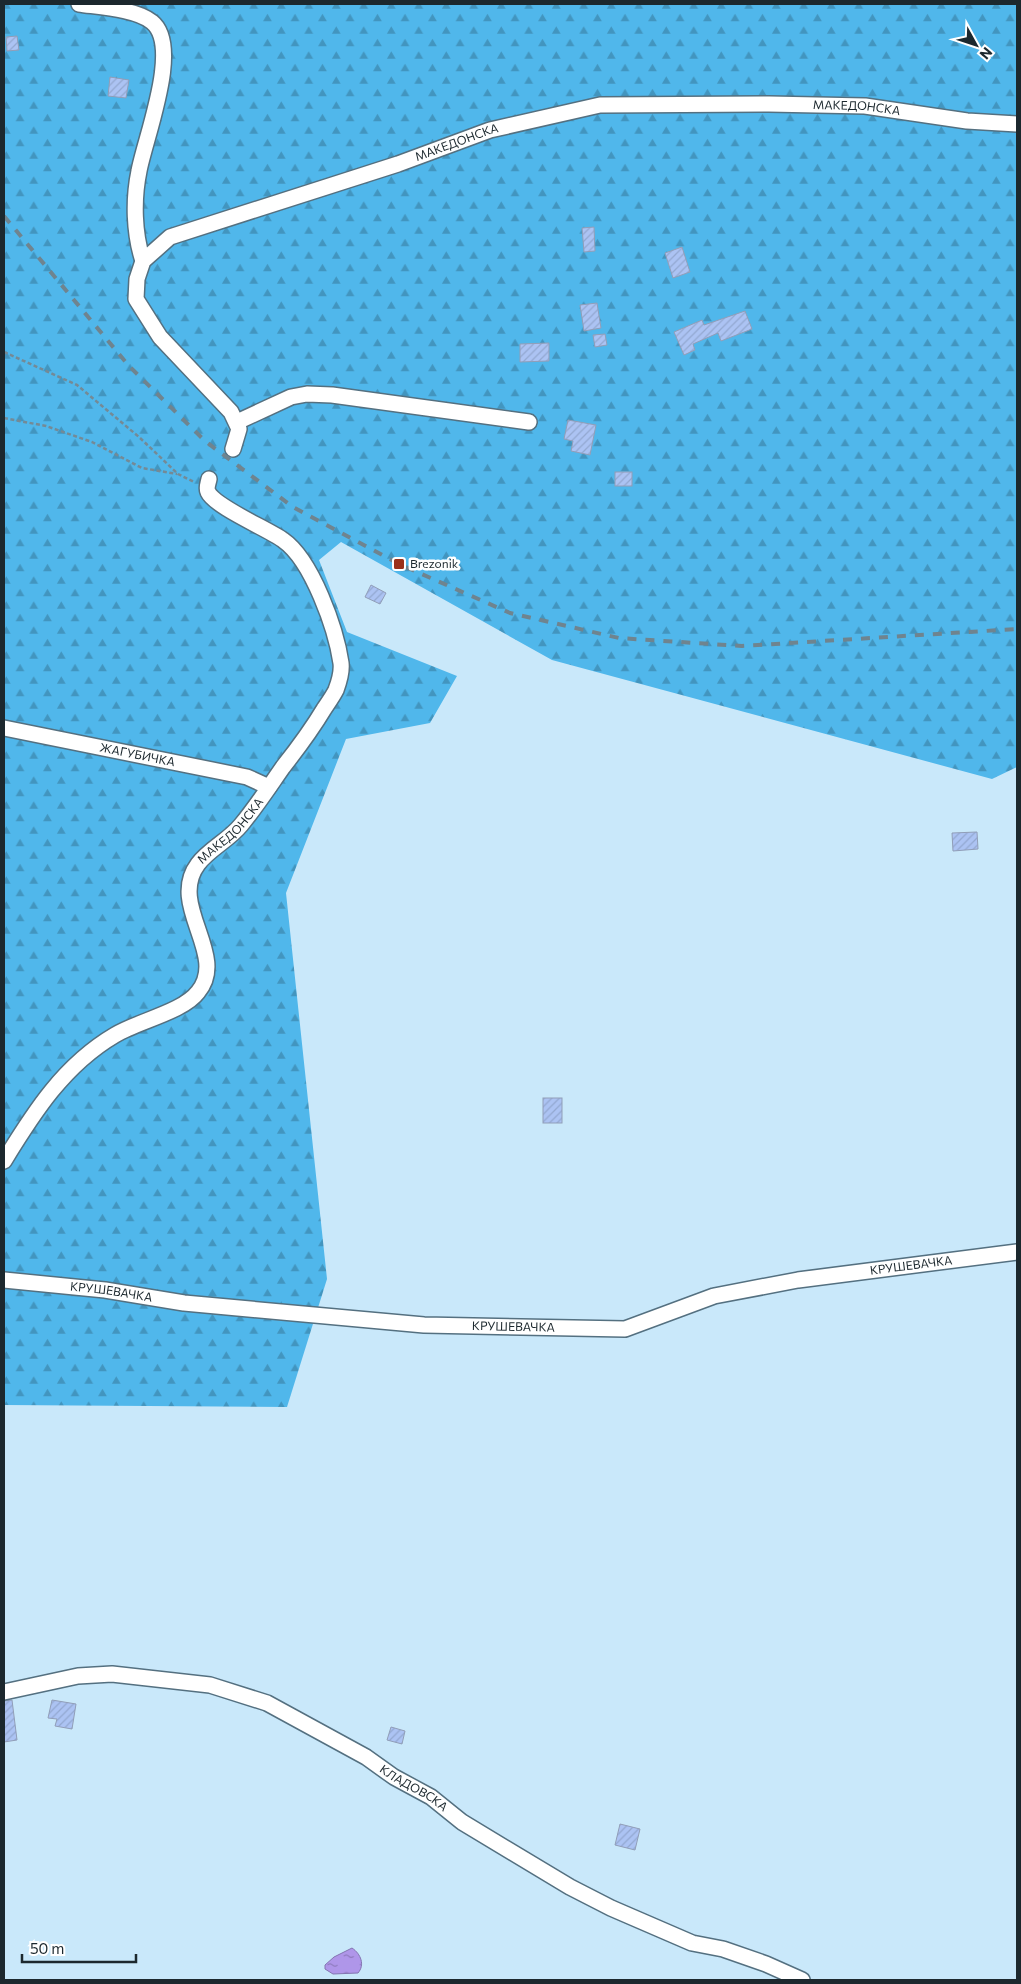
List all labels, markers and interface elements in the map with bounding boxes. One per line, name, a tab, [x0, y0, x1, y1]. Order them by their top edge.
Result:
north arrow	[951, 20, 1001, 70]
text: N	[976, 44, 996, 63]
street label: МАКЕДОНСКА	[813, 97, 901, 117]
street label: МАКЕДОНСКА	[413, 120, 500, 163]
place label: Brezonik	[410, 556, 459, 570]
marker: Brezonik	[392, 557, 406, 571]
street label: ЖАГУБИЧКА	[99, 739, 176, 768]
street label: МАКЕДОНСКА	[194, 795, 265, 866]
street label: КРУШЕВАЧКА	[869, 1252, 953, 1277]
street label: КРУШЕВАЧКА	[70, 1279, 154, 1304]
street label: КРУШЕВАЧКА	[472, 1318, 555, 1334]
street label: КЛАДОВСКА	[378, 1761, 451, 1814]
scale bar	[22, 1932, 136, 1964]
text: 50 m	[30, 1939, 64, 1957]

